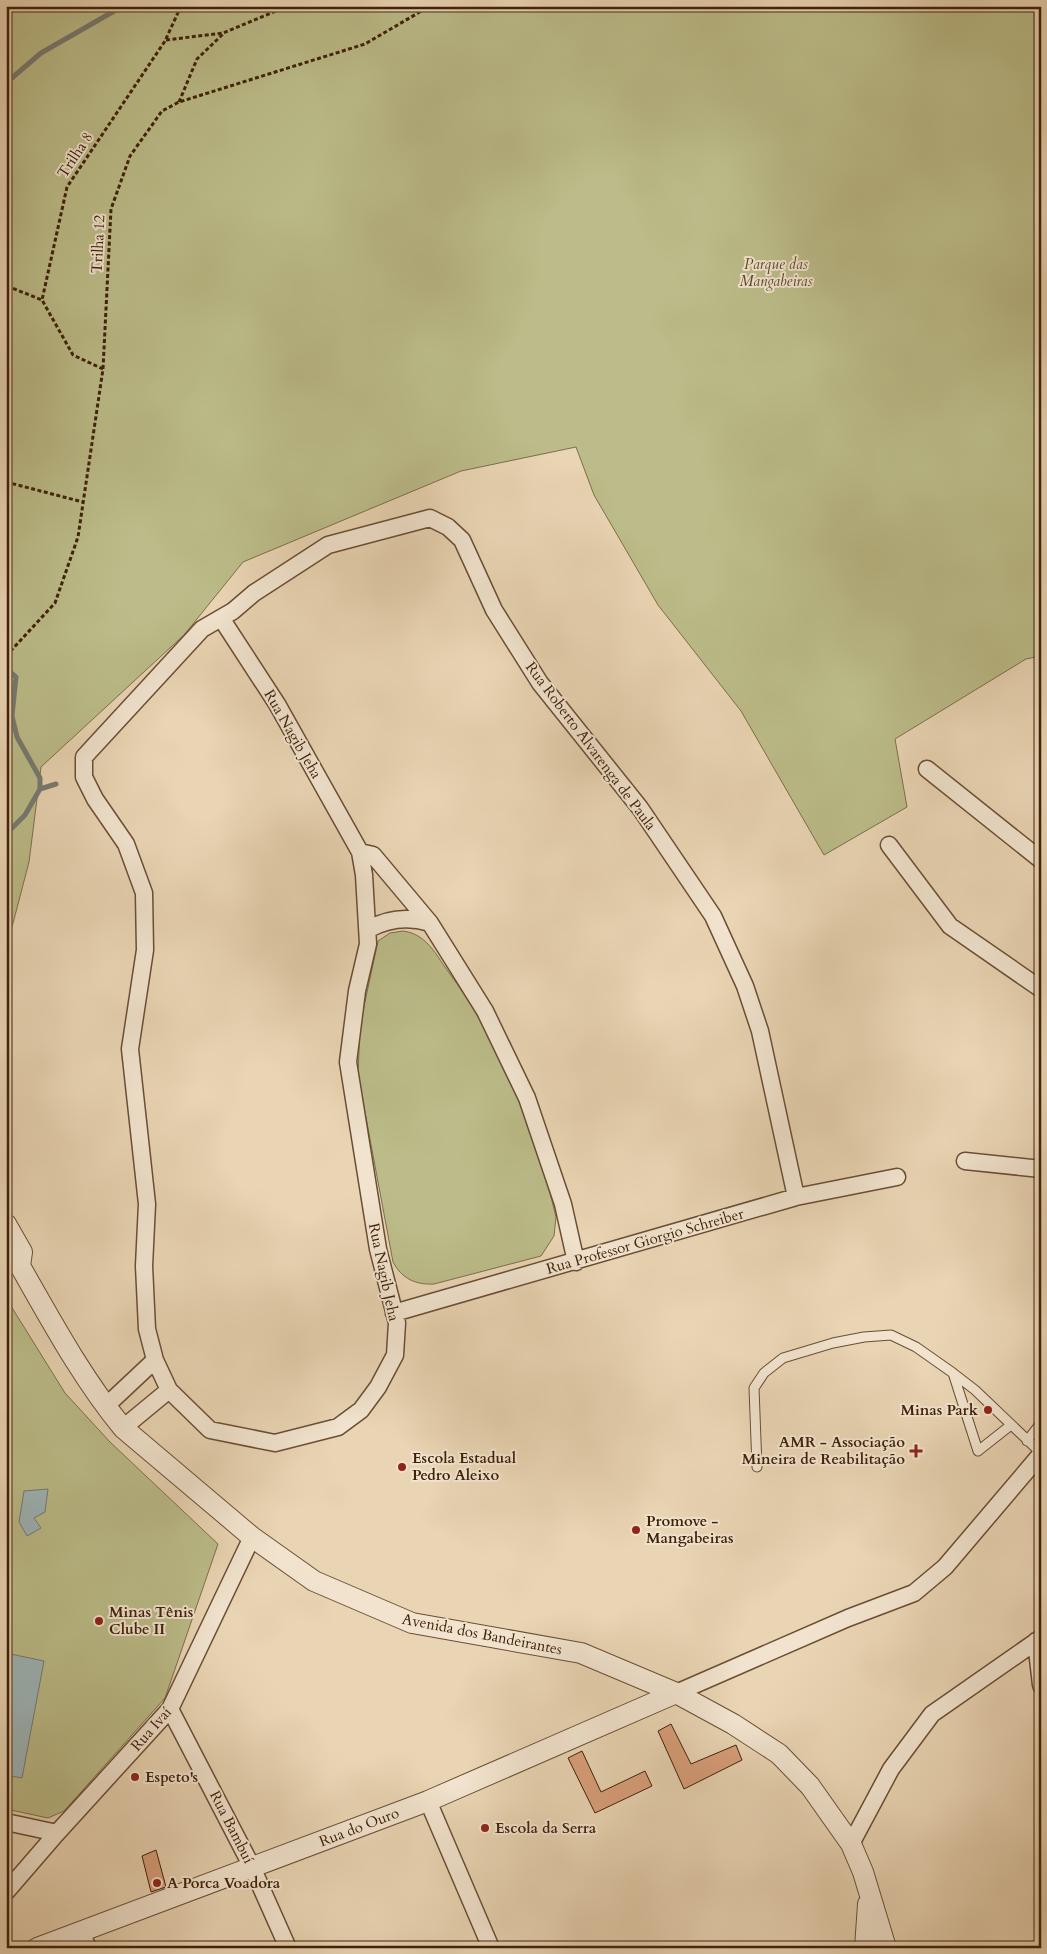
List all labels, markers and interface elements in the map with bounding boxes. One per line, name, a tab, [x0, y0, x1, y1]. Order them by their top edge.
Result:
street label: Trilha 8	[53, 128, 97, 182]
street label: Trilha 12	[86, 214, 110, 274]
park label: Parque das Mangabeiras	[739, 254, 813, 291]
street label: Rua Roberto Alvarenga de Paula	[521, 658, 661, 835]
street label: Rua Nagib Jeha	[259, 686, 327, 783]
street label: Rua Professor Giorgio Schreiber	[544, 1203, 747, 1279]
street label: Rua Nagib Jeha	[364, 1221, 404, 1323]
place label: Minas Park	[900, 1400, 979, 1420]
marker: Minas Park	[982, 1404, 994, 1416]
place label: AMR - Associação Mineira de Reabilitação	[742, 1432, 905, 1469]
marker: AMR - Associação Mineira de Reabilitação	[909, 1444, 923, 1458]
place label: Escola Estadual Pedro Aleixo	[412, 1448, 517, 1485]
marker: Escola Estadual Pedro Aleixo	[396, 1461, 408, 1473]
place label: Promove - Mangabeiras	[646, 1511, 733, 1548]
marker: Promove - Mangabeiras	[630, 1524, 642, 1536]
place label: Minas Tênis Clube II	[109, 1602, 193, 1639]
street label: Avenida dos Bandeirantes	[400, 1609, 564, 1659]
marker: Minas Tênis Clube II	[93, 1615, 105, 1627]
street label: Rua Ivaí	[126, 1703, 176, 1755]
place label: Espeto's	[145, 1767, 198, 1787]
marker: Espeto's	[129, 1771, 141, 1783]
street label: Rua Bambuí	[205, 1787, 259, 1867]
street label: Rua do Ouro	[316, 1803, 402, 1851]
place label: Escola da Serra	[495, 1818, 597, 1838]
marker: Escola da Serra	[479, 1822, 491, 1834]
place label: A Porca Voadora	[167, 1873, 281, 1893]
marker: A Porca Voadora	[151, 1877, 163, 1889]

